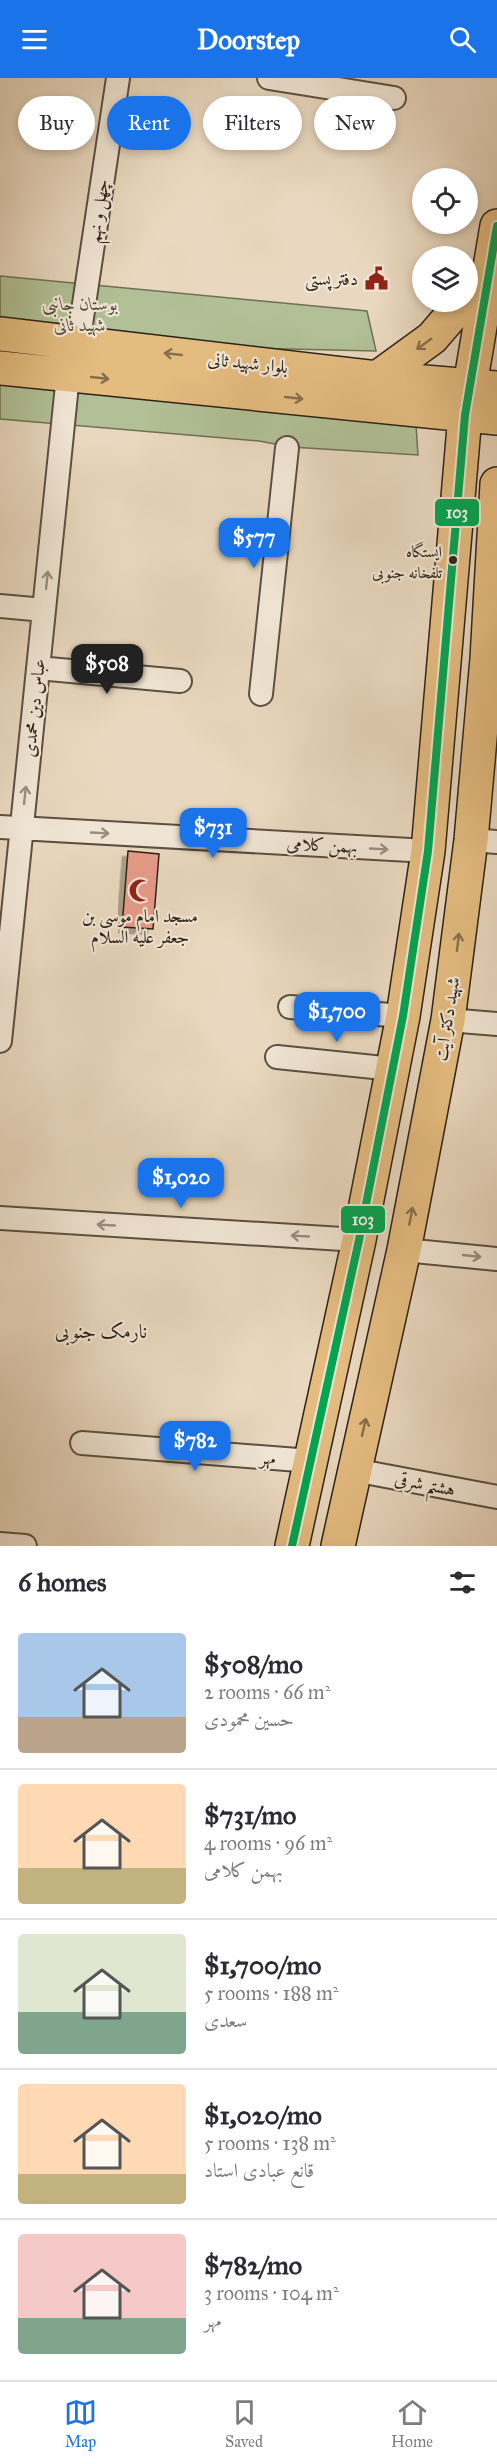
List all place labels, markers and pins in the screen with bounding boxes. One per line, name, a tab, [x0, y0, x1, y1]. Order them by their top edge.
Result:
public building icon: دفتر پستی	[363, 266, 389, 292]
place label: دفتر پستی	[305, 268, 358, 292]
pin: $577	[218, 518, 290, 569]
place label: ایستگاه تلفخانه جنوبی	[372, 541, 443, 584]
marker: ایستگاه تلفخانه جنوبی	[447, 554, 459, 566]
pin: $508	[71, 644, 143, 695]
pin: $731	[177, 808, 249, 859]
mosque icon: مسجد امام موسی بن جعفر علیه السلام	[127, 877, 153, 903]
place label: مسجد امام موسی بن جعفر علیه السلام	[82, 905, 198, 953]
pin: $1,700	[288, 992, 386, 1043]
pin: $1,020	[132, 1158, 230, 1209]
pin: $782	[159, 1421, 231, 1472]

